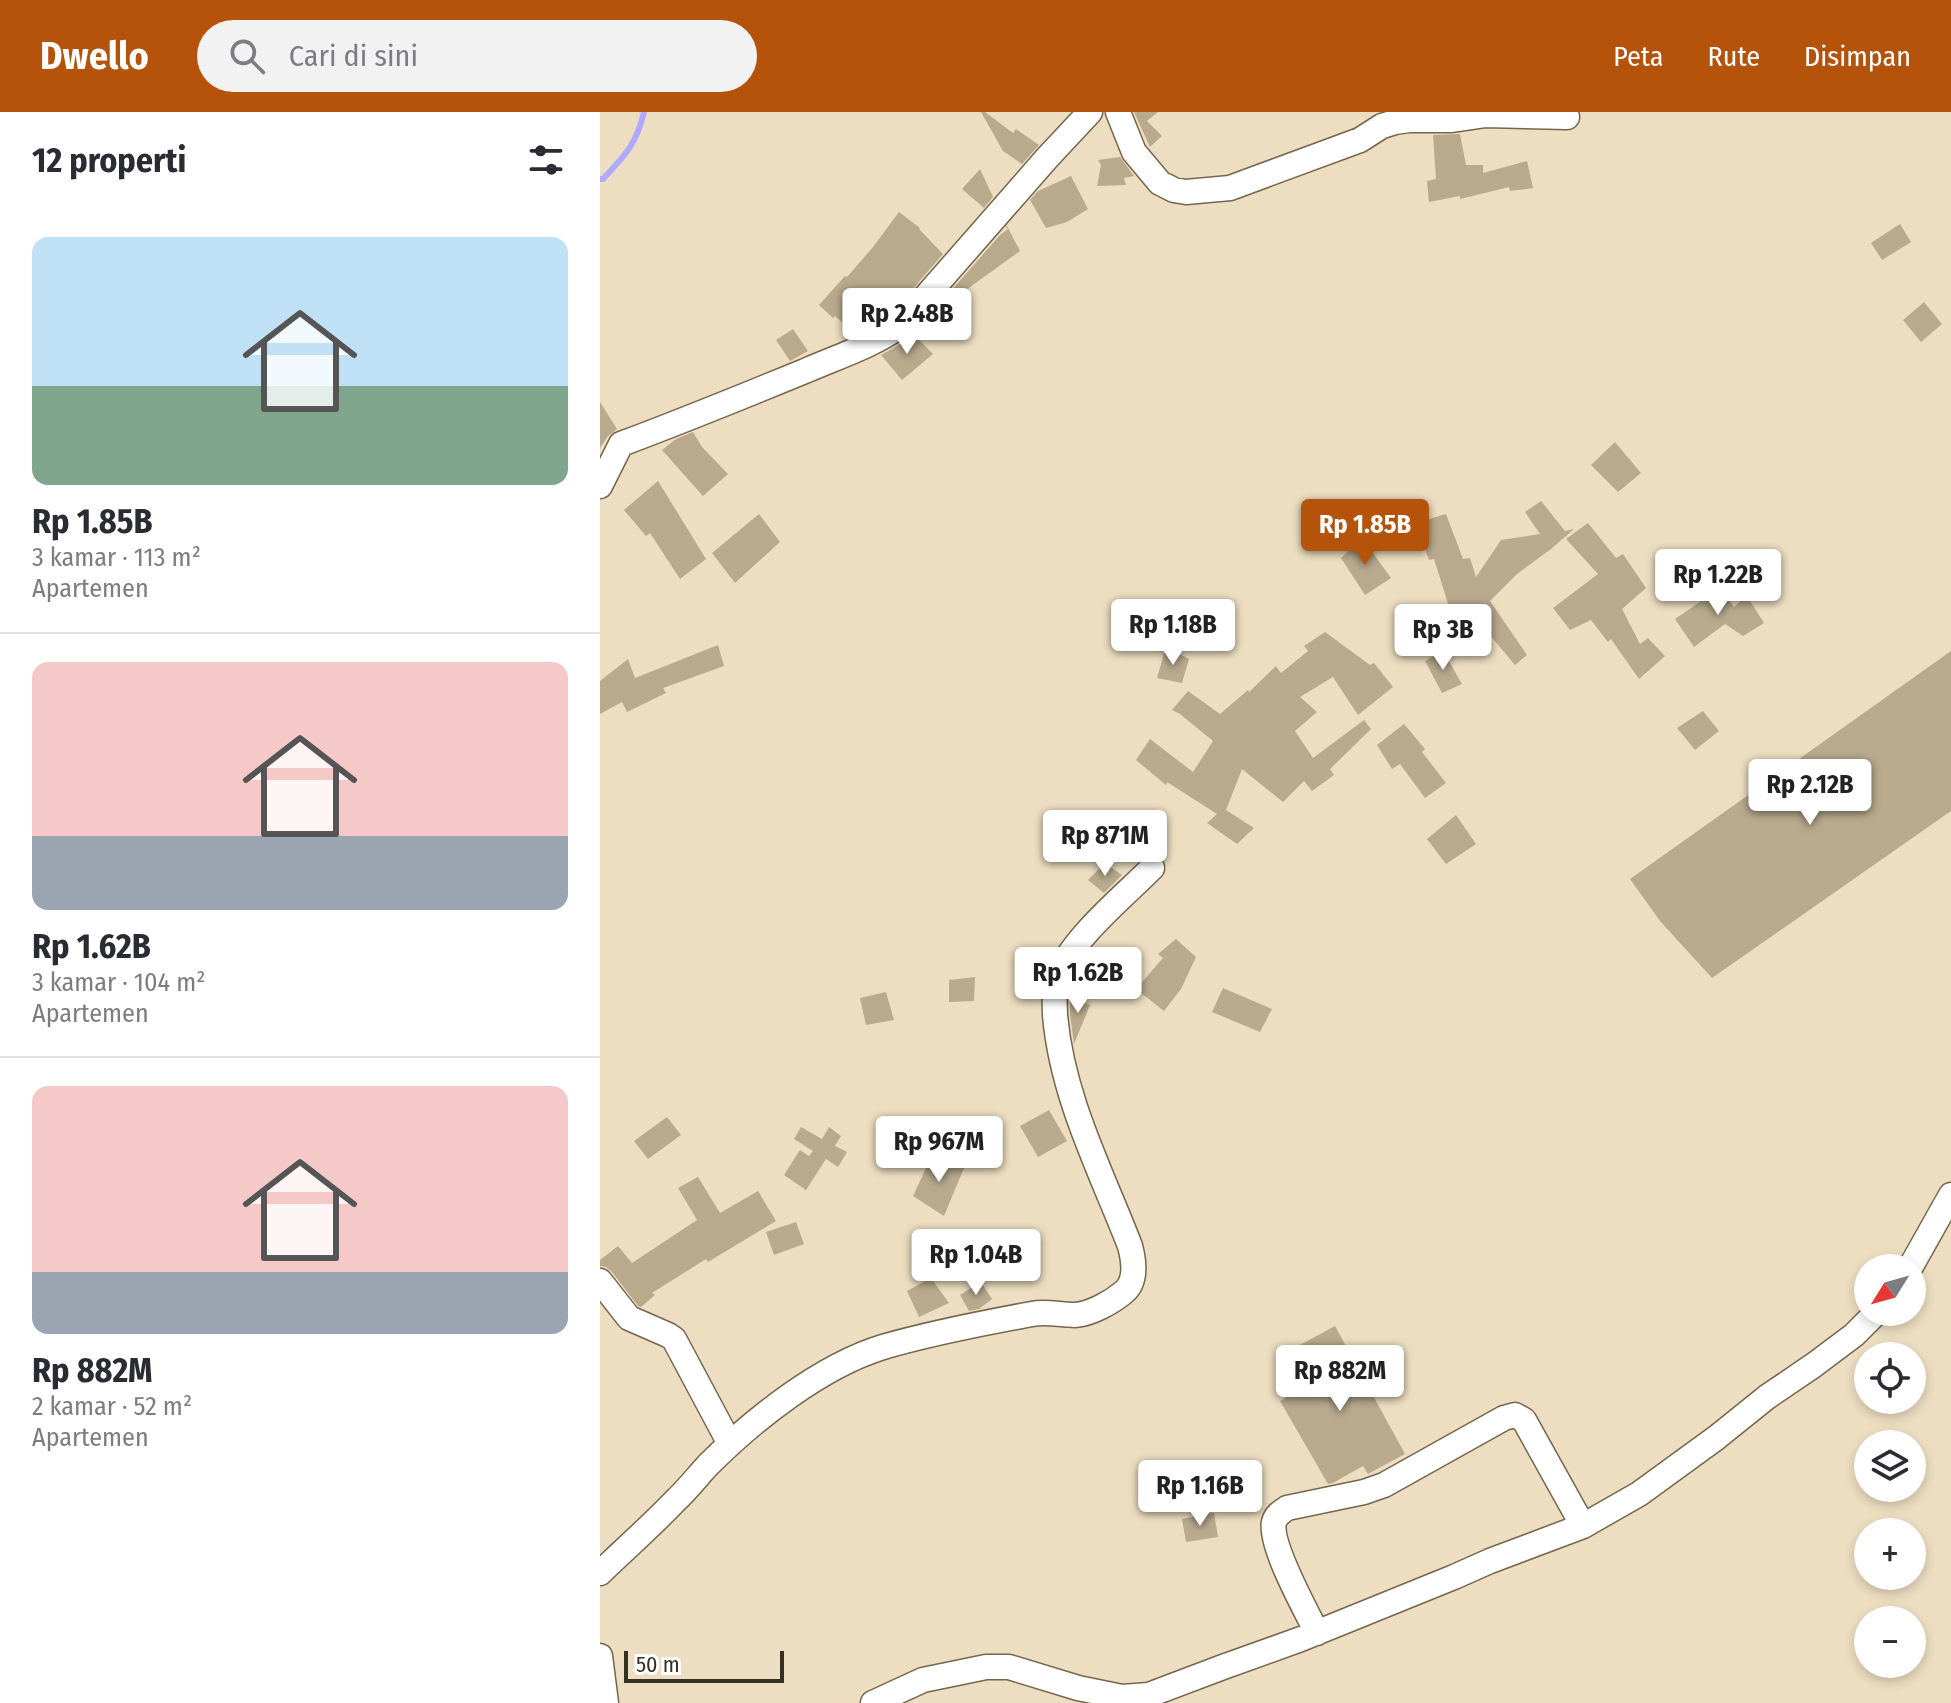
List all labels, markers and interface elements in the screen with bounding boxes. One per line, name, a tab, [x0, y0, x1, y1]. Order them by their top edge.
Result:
search box	[197, 20, 757, 92]
text: Dwello	[40, 33, 149, 79]
icon: search	[225, 34, 269, 78]
text: Cari di sini	[289, 38, 418, 74]
text: Peta	[1613, 40, 1664, 73]
text: Rute	[1708, 40, 1760, 73]
text: Disimpan	[1804, 40, 1911, 73]
icon: filters	[524, 138, 568, 182]
text: 12 properti	[32, 140, 186, 181]
pin: Rp 2.48B	[824, 288, 990, 356]
icon: home	[228, 289, 372, 433]
text: Rp 2.48B	[860, 298, 954, 329]
pin: Rp 1.85B	[1282, 499, 1448, 567]
text: Rp 1.85B	[32, 501, 152, 542]
text: Rp 1.85B	[1319, 509, 1411, 540]
text: 3 kamar · 113 m²	[32, 542, 201, 573]
pin: Rp 1.22B	[1635, 549, 1801, 617]
text: Rp 1.22B	[1673, 559, 1763, 590]
text: Apartemen	[32, 573, 149, 604]
pin: Rp 1.18B	[1090, 599, 1256, 667]
pin: Rp 3B	[1387, 604, 1499, 672]
text: Rp 1.18B	[1129, 609, 1217, 640]
text: Rp 3B	[1413, 614, 1473, 645]
icon: home	[228, 714, 372, 858]
pin: Rp 2.12B	[1727, 759, 1893, 827]
text: Rp 2.12B	[1766, 769, 1854, 800]
pin: Rp 871M	[1031, 810, 1179, 878]
text: Rp 871M	[1061, 820, 1149, 851]
text: Rp 1.62B	[32, 926, 151, 967]
pin: Rp 1.62B	[995, 947, 1161, 1015]
text: Rp 1.62B	[1033, 957, 1123, 988]
text: 3 kamar · 104 m²	[32, 967, 206, 998]
text: Apartemen	[32, 998, 149, 1029]
pin: Rp 967M	[865, 1116, 1013, 1184]
text: Rp 967M	[894, 1126, 984, 1157]
icon: home	[228, 1138, 372, 1282]
pin: Rp 1.04B	[893, 1229, 1059, 1297]
text: Rp 1.04B	[930, 1239, 1022, 1270]
north arrow	[1854, 1254, 1926, 1326]
map controls	[1854, 1254, 1926, 1678]
button: locate	[1854, 1342, 1926, 1414]
pin: Rp 882M	[1266, 1345, 1414, 1413]
text: Rp 882M	[32, 1350, 153, 1391]
text: Rp 882M	[1294, 1355, 1386, 1386]
text: 2 kamar · 52 m²	[32, 1391, 192, 1422]
text: Apartemen	[32, 1422, 149, 1453]
button: layers	[1854, 1430, 1926, 1502]
pin: Rp 1.16B	[1117, 1460, 1283, 1528]
text: Rp 1.16B	[1156, 1470, 1244, 1501]
button: +	[1854, 1518, 1926, 1590]
button: −	[1854, 1606, 1926, 1678]
scale bar	[624, 1647, 784, 1683]
text: 50 m	[636, 1651, 680, 1678]

